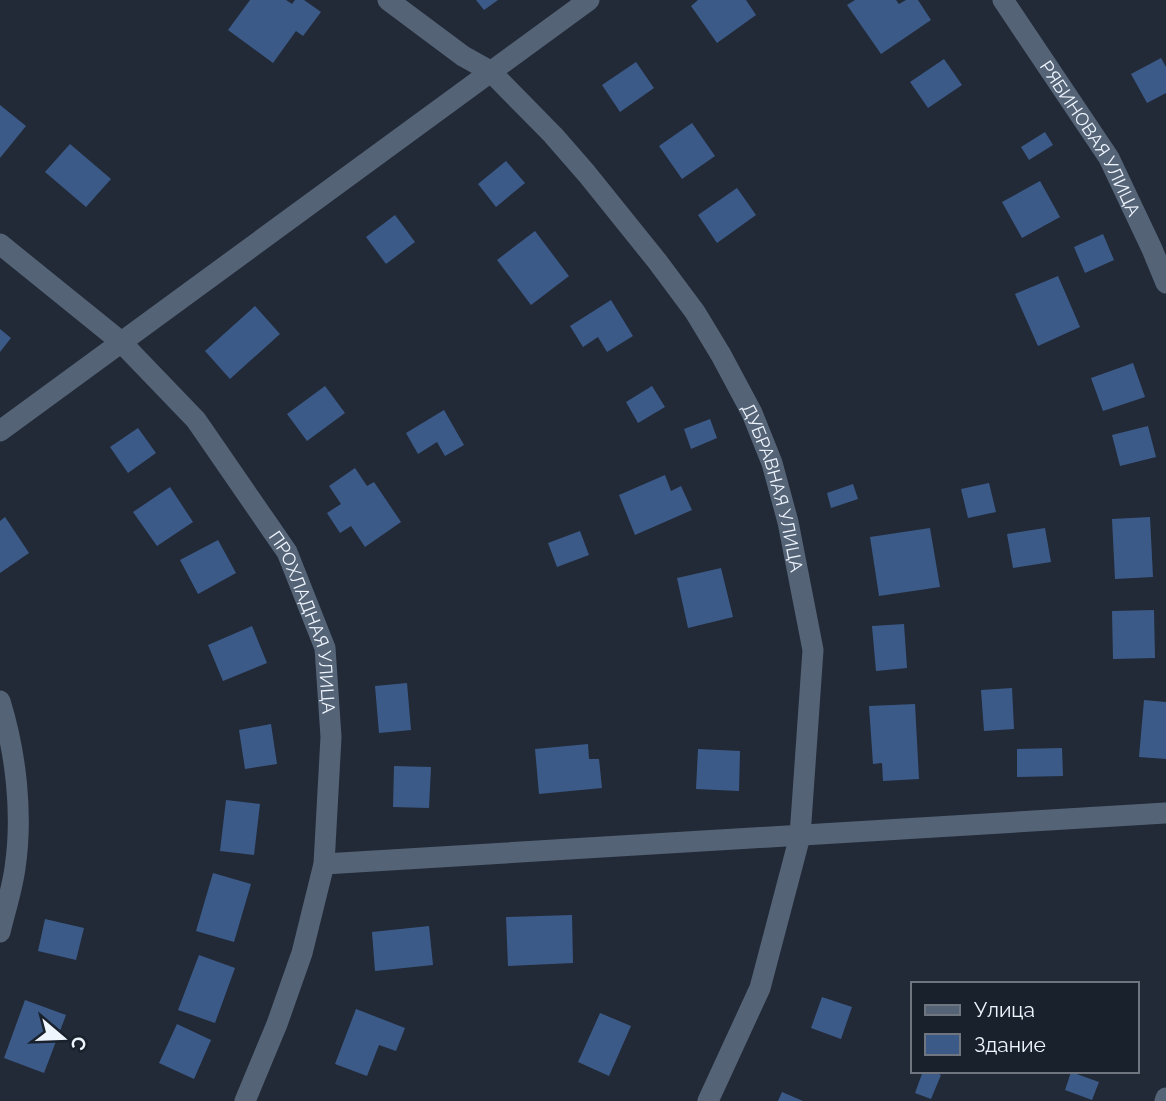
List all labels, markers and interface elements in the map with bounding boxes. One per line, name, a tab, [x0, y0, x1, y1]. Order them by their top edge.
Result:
street label: РЯБИНОВАЯ УЛИЦА	[1036, 56, 1145, 219]
street label: ДУБРАВНАЯ УЛИЦА	[738, 399, 808, 574]
street label: ПРОХЛАДНАЯ УЛИЦА	[265, 527, 340, 714]
legend	[911, 982, 1138, 1073]
text: Улица	[974, 997, 1035, 1022]
north arrow	[28, 1003, 98, 1073]
text: Здание	[974, 1032, 1046, 1057]
text: С	[67, 1034, 92, 1053]

